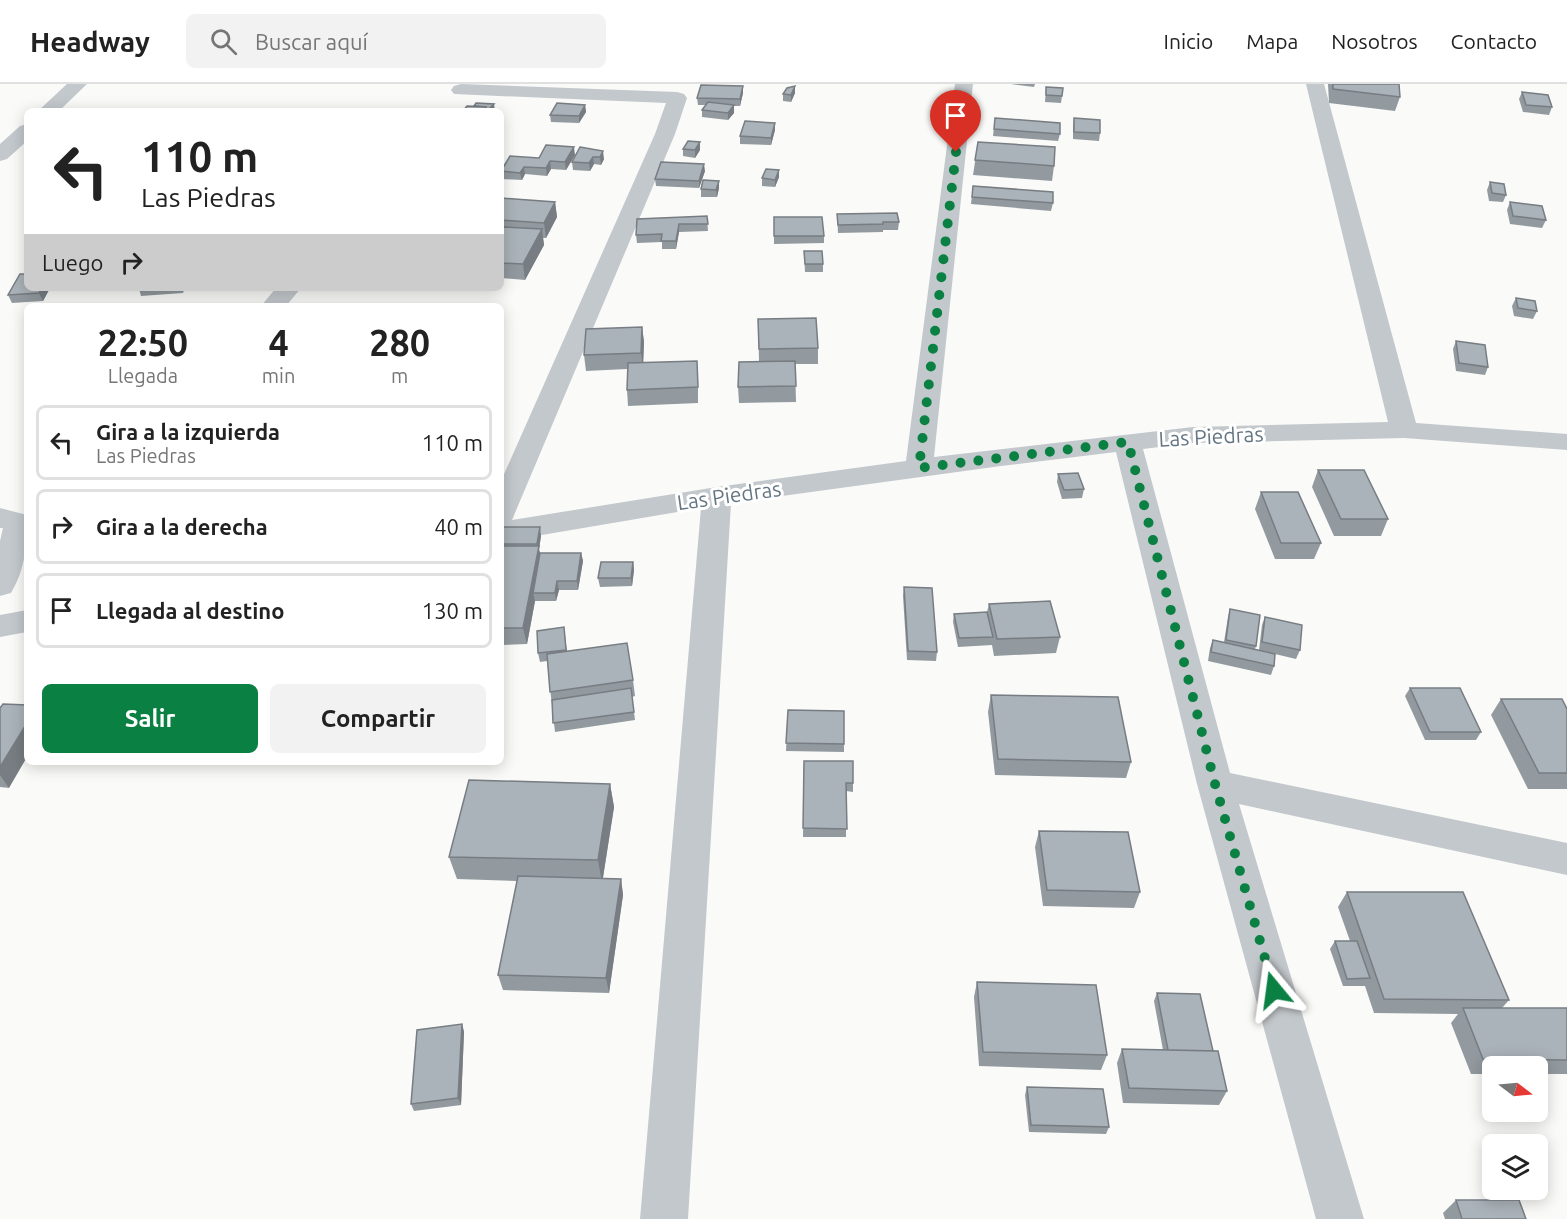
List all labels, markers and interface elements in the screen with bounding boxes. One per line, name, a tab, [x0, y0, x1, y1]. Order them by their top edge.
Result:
search box	[186, 14, 606, 68]
icon: search	[207, 25, 240, 58]
text: Headway	[30, 26, 150, 57]
text: Buscar aquí	[255, 29, 368, 54]
text: Inicio	[1164, 29, 1213, 53]
text: Mapa	[1246, 29, 1298, 53]
text: Nosotros	[1331, 29, 1418, 53]
text: Contacto	[1451, 29, 1537, 53]
pin	[930, 90, 981, 152]
icon: arrive	[939, 99, 972, 132]
icon: left	[42, 132, 120, 210]
text: 110 m	[141, 133, 258, 180]
text: Las Piedras	[141, 182, 276, 212]
icon: right	[115, 246, 148, 279]
text: Luego	[42, 250, 103, 275]
text: 22:50	[98, 322, 188, 363]
text: 4	[268, 322, 289, 363]
text: 280	[369, 322, 430, 363]
text: Llegada	[108, 364, 178, 387]
text: min	[262, 364, 295, 387]
text: m	[391, 364, 408, 387]
text: Gira a la izquierda	[96, 419, 280, 444]
street label: Las Piedras	[1158, 421, 1264, 451]
icon: left	[45, 426, 78, 459]
text: 110 m	[422, 430, 483, 455]
text: Las Piedras	[96, 444, 196, 467]
street label: Las Piedras	[675, 476, 783, 514]
icon: right	[45, 510, 78, 543]
text: Gira a la derecha	[96, 514, 268, 539]
text: 40 m	[434, 514, 483, 539]
icon: arrive	[45, 594, 78, 627]
text: Llegada al destino	[96, 598, 284, 623]
text: 130 m	[422, 598, 483, 623]
button: Salir	[42, 684, 258, 753]
button: Compartir	[270, 684, 486, 753]
position arrow	[1242, 958, 1306, 1022]
north arrow	[1482, 1056, 1548, 1122]
map controls	[1482, 1056, 1548, 1200]
button: layers	[1482, 1134, 1548, 1200]

